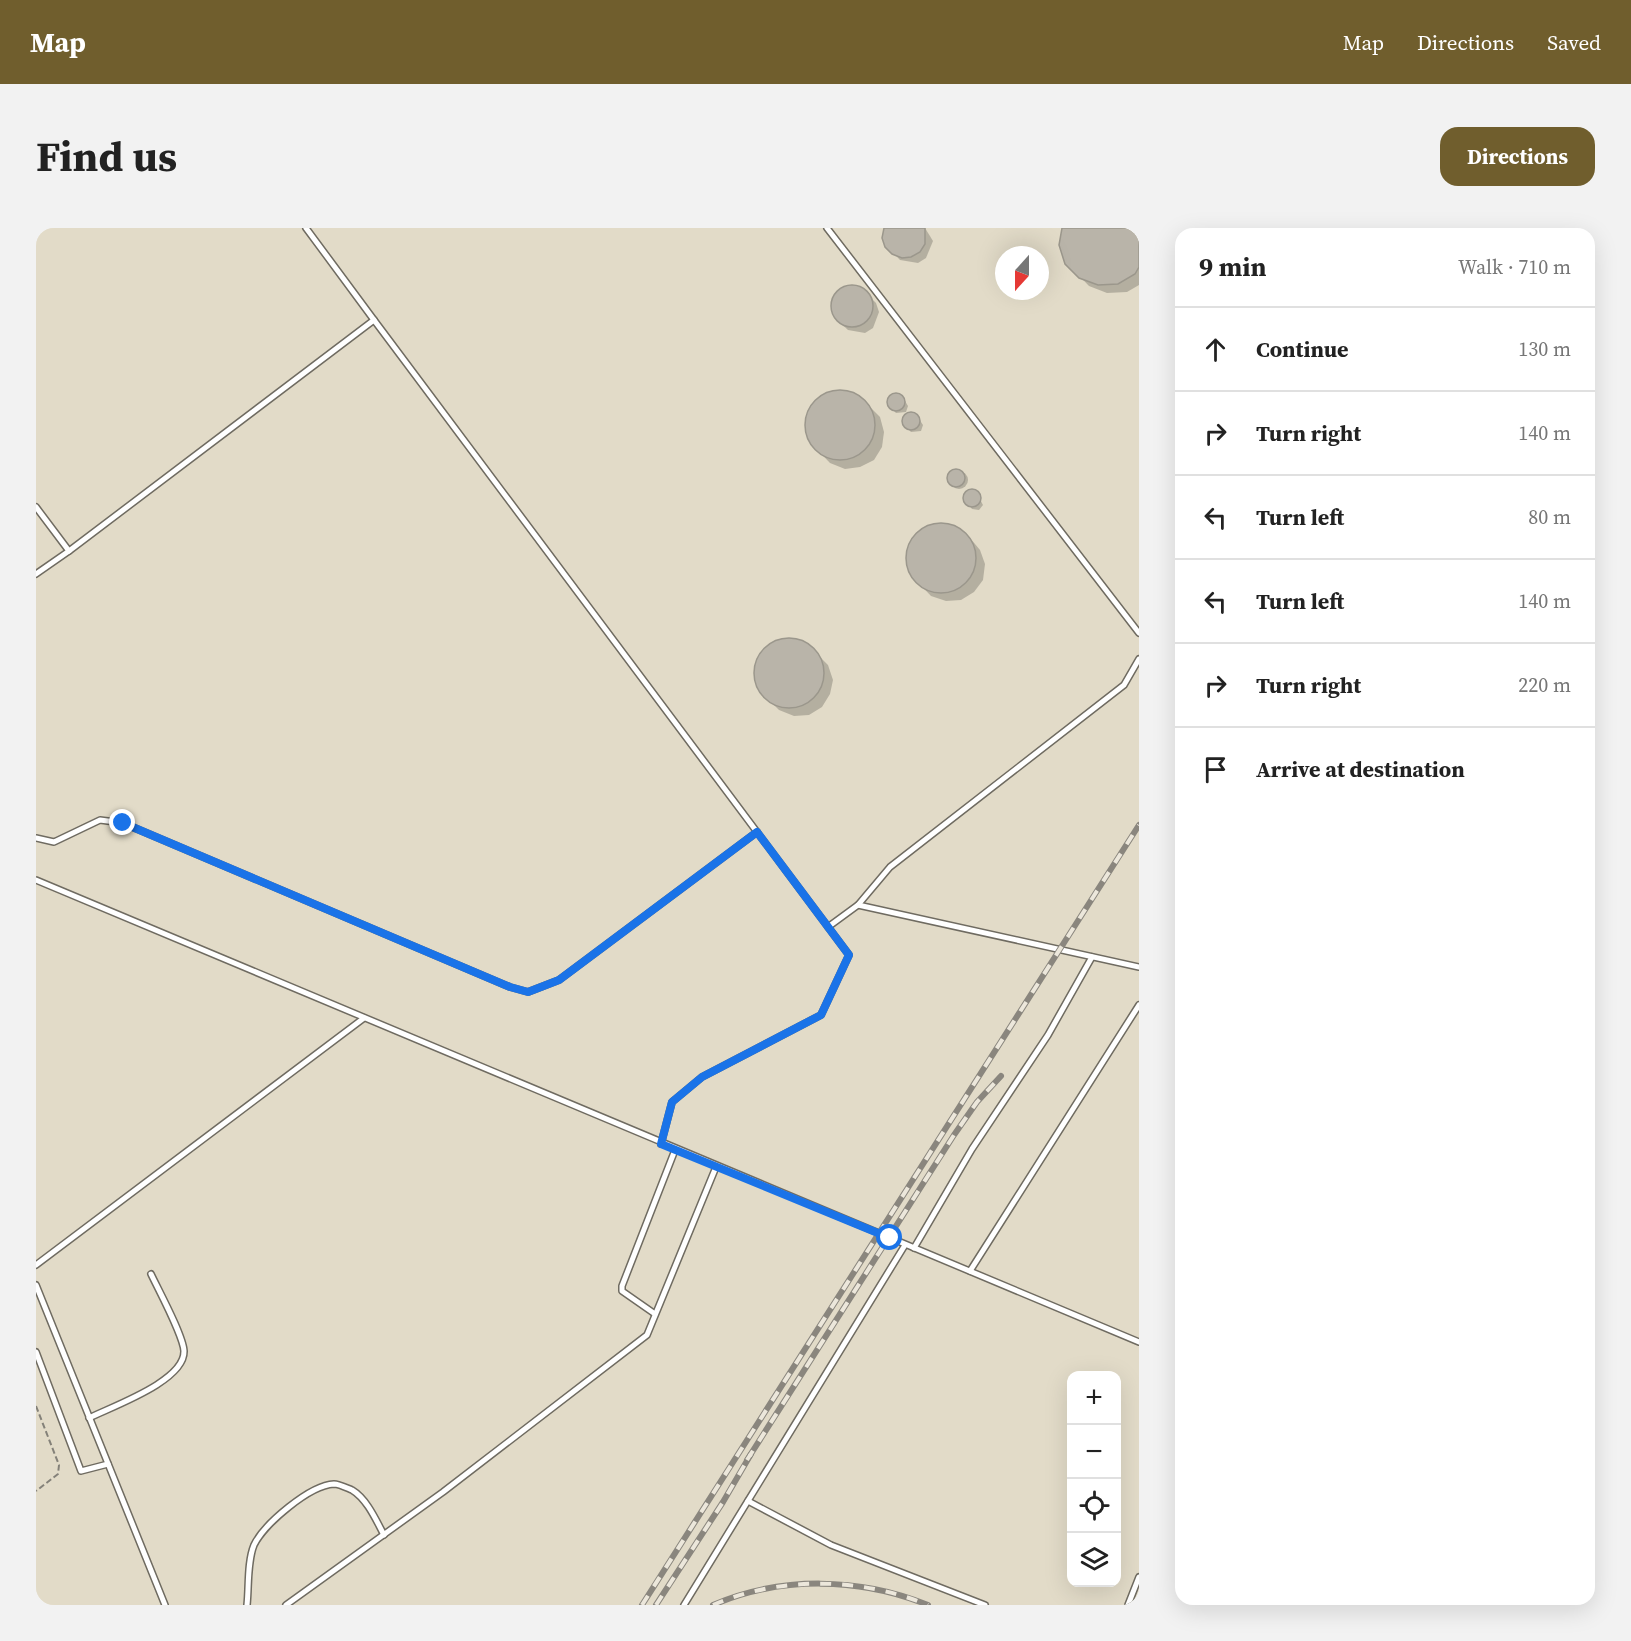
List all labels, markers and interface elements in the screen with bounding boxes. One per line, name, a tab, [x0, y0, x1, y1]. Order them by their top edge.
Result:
text: Map	[30, 23, 86, 61]
text: Map	[1343, 28, 1384, 57]
text: Directions	[1417, 28, 1514, 57]
text: Saved	[1547, 28, 1601, 57]
text: Find us	[36, 127, 177, 185]
button: Directions	[1440, 127, 1595, 186]
north arrow	[995, 246, 1049, 300]
text: 9 min	[1199, 249, 1266, 285]
text: Walk · 710 m	[1458, 253, 1571, 281]
icon: ahead	[1199, 333, 1232, 366]
text: Continue	[1256, 334, 1349, 364]
text: 130 m	[1518, 335, 1571, 363]
icon: right	[1199, 417, 1232, 450]
text: Turn right	[1256, 418, 1361, 448]
text: 140 m	[1518, 419, 1571, 447]
icon: left	[1199, 501, 1232, 534]
text: Turn left	[1256, 502, 1344, 532]
text: 80 m	[1528, 503, 1571, 531]
icon: left	[1199, 585, 1232, 618]
text: Turn left	[1256, 586, 1344, 616]
text: 140 m	[1518, 587, 1571, 615]
icon: right	[1199, 669, 1232, 702]
text: Turn right	[1256, 670, 1361, 700]
text: 220 m	[1518, 671, 1571, 699]
icon: arrive	[1199, 753, 1232, 786]
text: Arrive at destination	[1256, 754, 1465, 784]
route end	[109, 809, 135, 835]
route start	[876, 1224, 902, 1250]
map controls	[1067, 1371, 1121, 1587]
button: +	[1067, 1371, 1121, 1425]
button: −	[1067, 1425, 1121, 1479]
button: locate	[1067, 1479, 1121, 1533]
button: layers	[1067, 1533, 1121, 1587]

